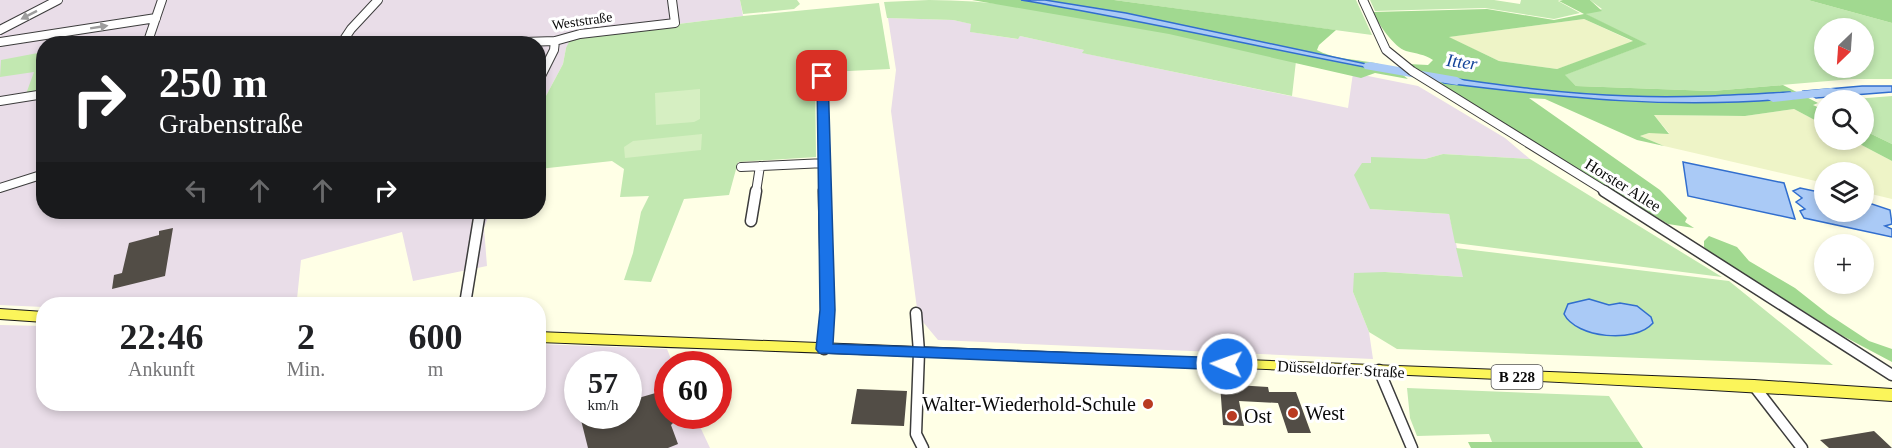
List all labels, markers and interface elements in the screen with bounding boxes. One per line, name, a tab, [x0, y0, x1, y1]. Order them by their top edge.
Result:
street label: Weststraße	[551, 9, 613, 33]
one-way arrow	[20, 10, 37, 20]
north arrow	[1814, 18, 1874, 78]
map controls	[1814, 18, 1874, 294]
one-way arrow	[90, 23, 109, 32]
pin	[796, 50, 847, 101]
water label: Itter	[1444, 50, 1480, 74]
icon: arrive	[805, 59, 838, 92]
icon: right	[60, 60, 138, 138]
text: 250 m	[159, 60, 268, 106]
button: search	[1814, 90, 1874, 150]
text: Grabenstraße	[159, 109, 303, 139]
street label: Horster Allee	[1582, 155, 1664, 215]
button: layers	[1814, 162, 1874, 222]
icon: left	[180, 174, 213, 207]
icon: ahead	[243, 174, 276, 207]
icon: ahead	[306, 174, 339, 207]
icon: right	[369, 174, 402, 207]
button: +	[1814, 234, 1874, 294]
text: 22:46	[119, 317, 203, 357]
text: 2	[297, 317, 315, 357]
text: 600	[409, 317, 463, 357]
position arrow	[1195, 332, 1259, 396]
speed limit sign: 60	[654, 351, 732, 429]
street label: Düsseldorfer Straße	[1277, 357, 1405, 381]
text: Ankunft	[128, 358, 195, 380]
text: Min.	[287, 358, 325, 380]
text: m	[428, 358, 443, 380]
road number: B 228	[1492, 365, 1543, 389]
text: 57	[588, 366, 618, 399]
place label: Walter-Wiederhold-Schule	[922, 393, 1136, 415]
text: km/h	[588, 397, 618, 413]
marker: Walter-Wiederhold-Schule	[1141, 397, 1155, 411]
place label: West	[1305, 402, 1345, 424]
place label: Ost	[1244, 405, 1272, 427]
marker: West	[1286, 406, 1300, 420]
marker: Ost	[1225, 409, 1239, 423]

